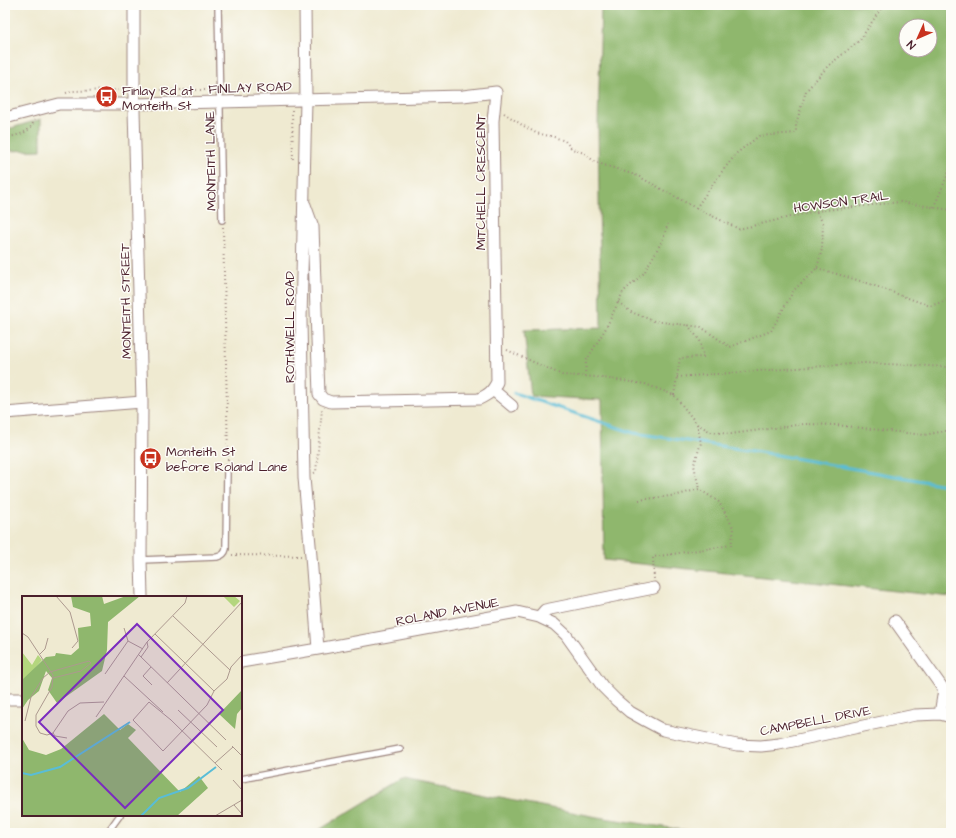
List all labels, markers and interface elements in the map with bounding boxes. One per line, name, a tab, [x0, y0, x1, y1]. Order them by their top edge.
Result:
north arrow	[898, 18, 938, 58]
text: N	[903, 37, 919, 52]
street label: FINLAY ROAD	[208, 78, 293, 98]
place label: Finlay Rd at Monteith St	[122, 82, 194, 115]
bus stop icon: Finlay Rd at Monteith St	[94, 84, 120, 110]
street label: MONTEITH LANE	[201, 111, 221, 211]
street label: MITCHELL CRESCENT	[472, 113, 490, 250]
street label: HOWSON TRAIL	[792, 186, 890, 218]
street label: MONTEITH STREET	[116, 242, 136, 359]
street label: ROTHWELL ROAD	[281, 271, 299, 383]
place label: Monteith St before Roland Lane	[166, 443, 288, 476]
bus stop icon: Monteith St before Roland Lane	[138, 445, 164, 471]
street label: ROLAND AVENUE	[394, 593, 500, 631]
inset map	[22, 596, 242, 816]
street label: CAMPBELL DRIVE	[758, 701, 872, 741]

